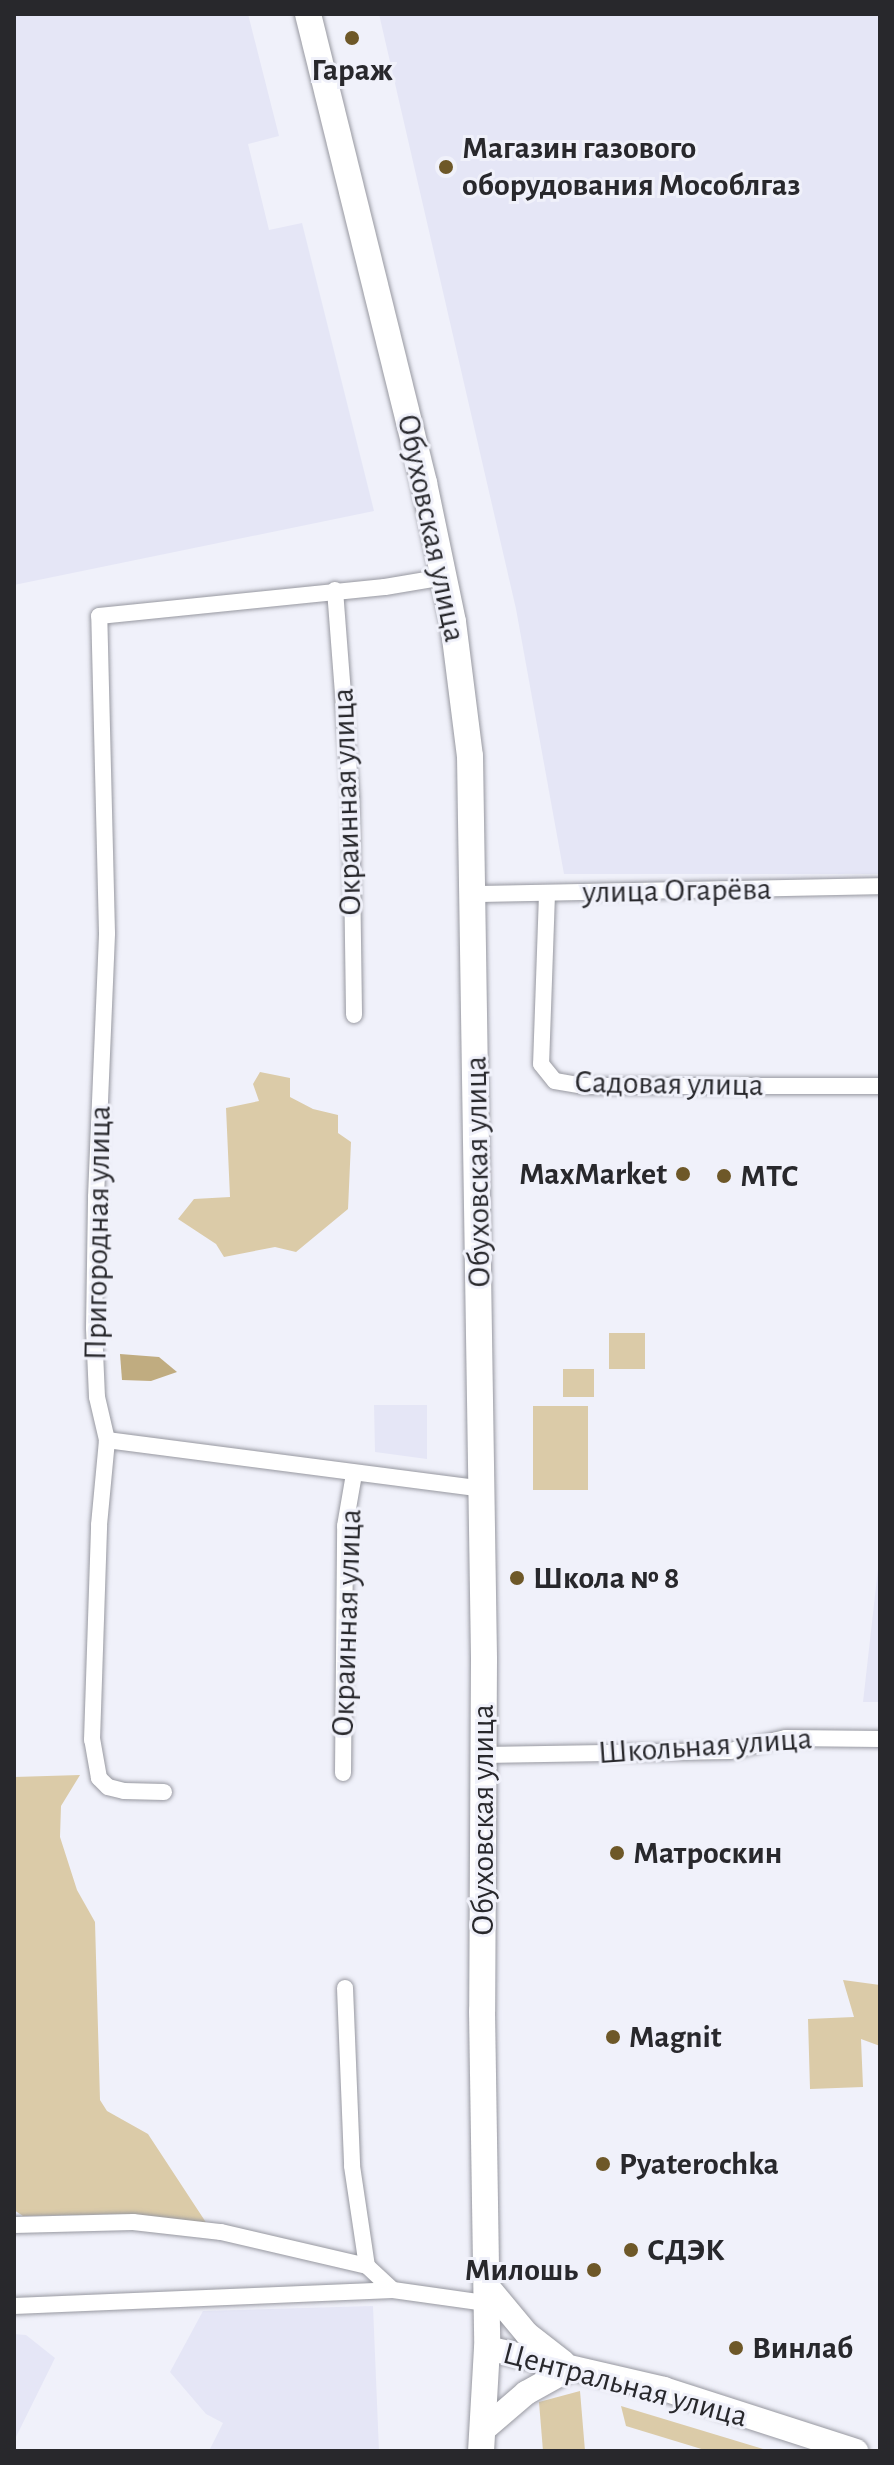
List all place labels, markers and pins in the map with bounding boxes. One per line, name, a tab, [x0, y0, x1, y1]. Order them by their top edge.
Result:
marker: Гараж	[343, 29, 361, 47]
place label: Гараж	[311, 51, 393, 89]
place label: Магазин газового оборудования Мособлгаз	[462, 130, 800, 205]
marker: Магазин газового оборудования Мособлгаз	[437, 158, 455, 176]
place label: MaxMarket	[519, 1155, 667, 1193]
place label: МТС	[740, 1157, 799, 1195]
marker: MaxMarket	[674, 1165, 692, 1183]
marker: МТС	[715, 1167, 733, 1185]
place label: Школа № 8	[533, 1559, 679, 1597]
marker: Школа № 8	[508, 1569, 526, 1587]
place label: Матроскин	[633, 1834, 782, 1872]
marker: Матроскин	[608, 1844, 626, 1862]
place label: Magnit	[629, 2018, 722, 2056]
marker: Magnit	[604, 2028, 622, 2046]
place label: Pyaterochka	[619, 2145, 779, 2183]
marker: Pyaterochka	[594, 2155, 612, 2173]
place label: СДЭК	[647, 2231, 725, 2269]
marker: СДЭК	[622, 2241, 640, 2259]
place label: Милошь	[464, 2251, 578, 2289]
marker: Милошь	[585, 2261, 603, 2279]
place label: Винлаб	[752, 2329, 853, 2367]
marker: Винлаб	[727, 2339, 745, 2357]

